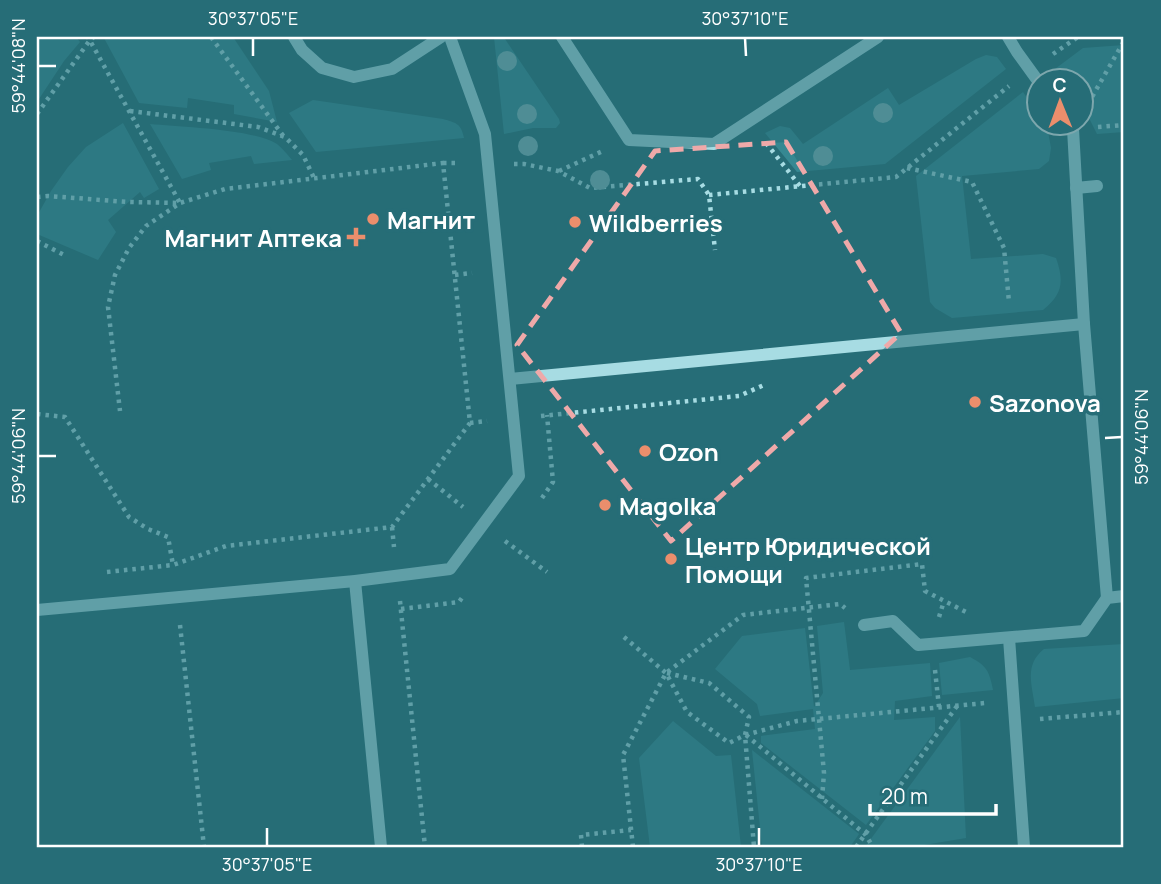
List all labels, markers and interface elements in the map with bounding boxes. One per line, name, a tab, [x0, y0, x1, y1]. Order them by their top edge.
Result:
text: 30°37'05"E	[208, 6, 298, 30]
text: 30°37'10"E	[701, 6, 789, 30]
text: 59°44'08"N	[6, 18, 30, 114]
north arrow	[1024, 66, 1094, 136]
text: С	[1052, 72, 1067, 98]
place label: Магнит	[387, 203, 475, 236]
place label: Wildberries	[589, 206, 723, 239]
marker: Магнит	[365, 211, 381, 227]
marker: Wildberries	[567, 214, 583, 230]
place label: Магнит Аптека	[164, 221, 342, 254]
marker: Магнит Аптека	[348, 229, 364, 245]
place label: Sazonova	[989, 386, 1101, 419]
text: 59°44'06"N	[1129, 389, 1153, 485]
marker: Sazonova	[967, 394, 983, 410]
text: 59°44'06"N	[6, 408, 30, 504]
place label: Ozon	[659, 435, 719, 468]
marker: Ozon	[637, 443, 653, 459]
place label: Magolka	[619, 489, 716, 522]
marker: Magolka	[597, 497, 613, 513]
place label: Центр Юридической Помощи	[685, 529, 931, 590]
marker: Центр Юридической Помощи	[663, 551, 679, 567]
scale bar	[870, 772, 996, 816]
text: 20 m	[881, 782, 928, 810]
text: 30°37'05"E	[222, 852, 312, 876]
text: 30°37'10"E	[715, 852, 803, 876]

